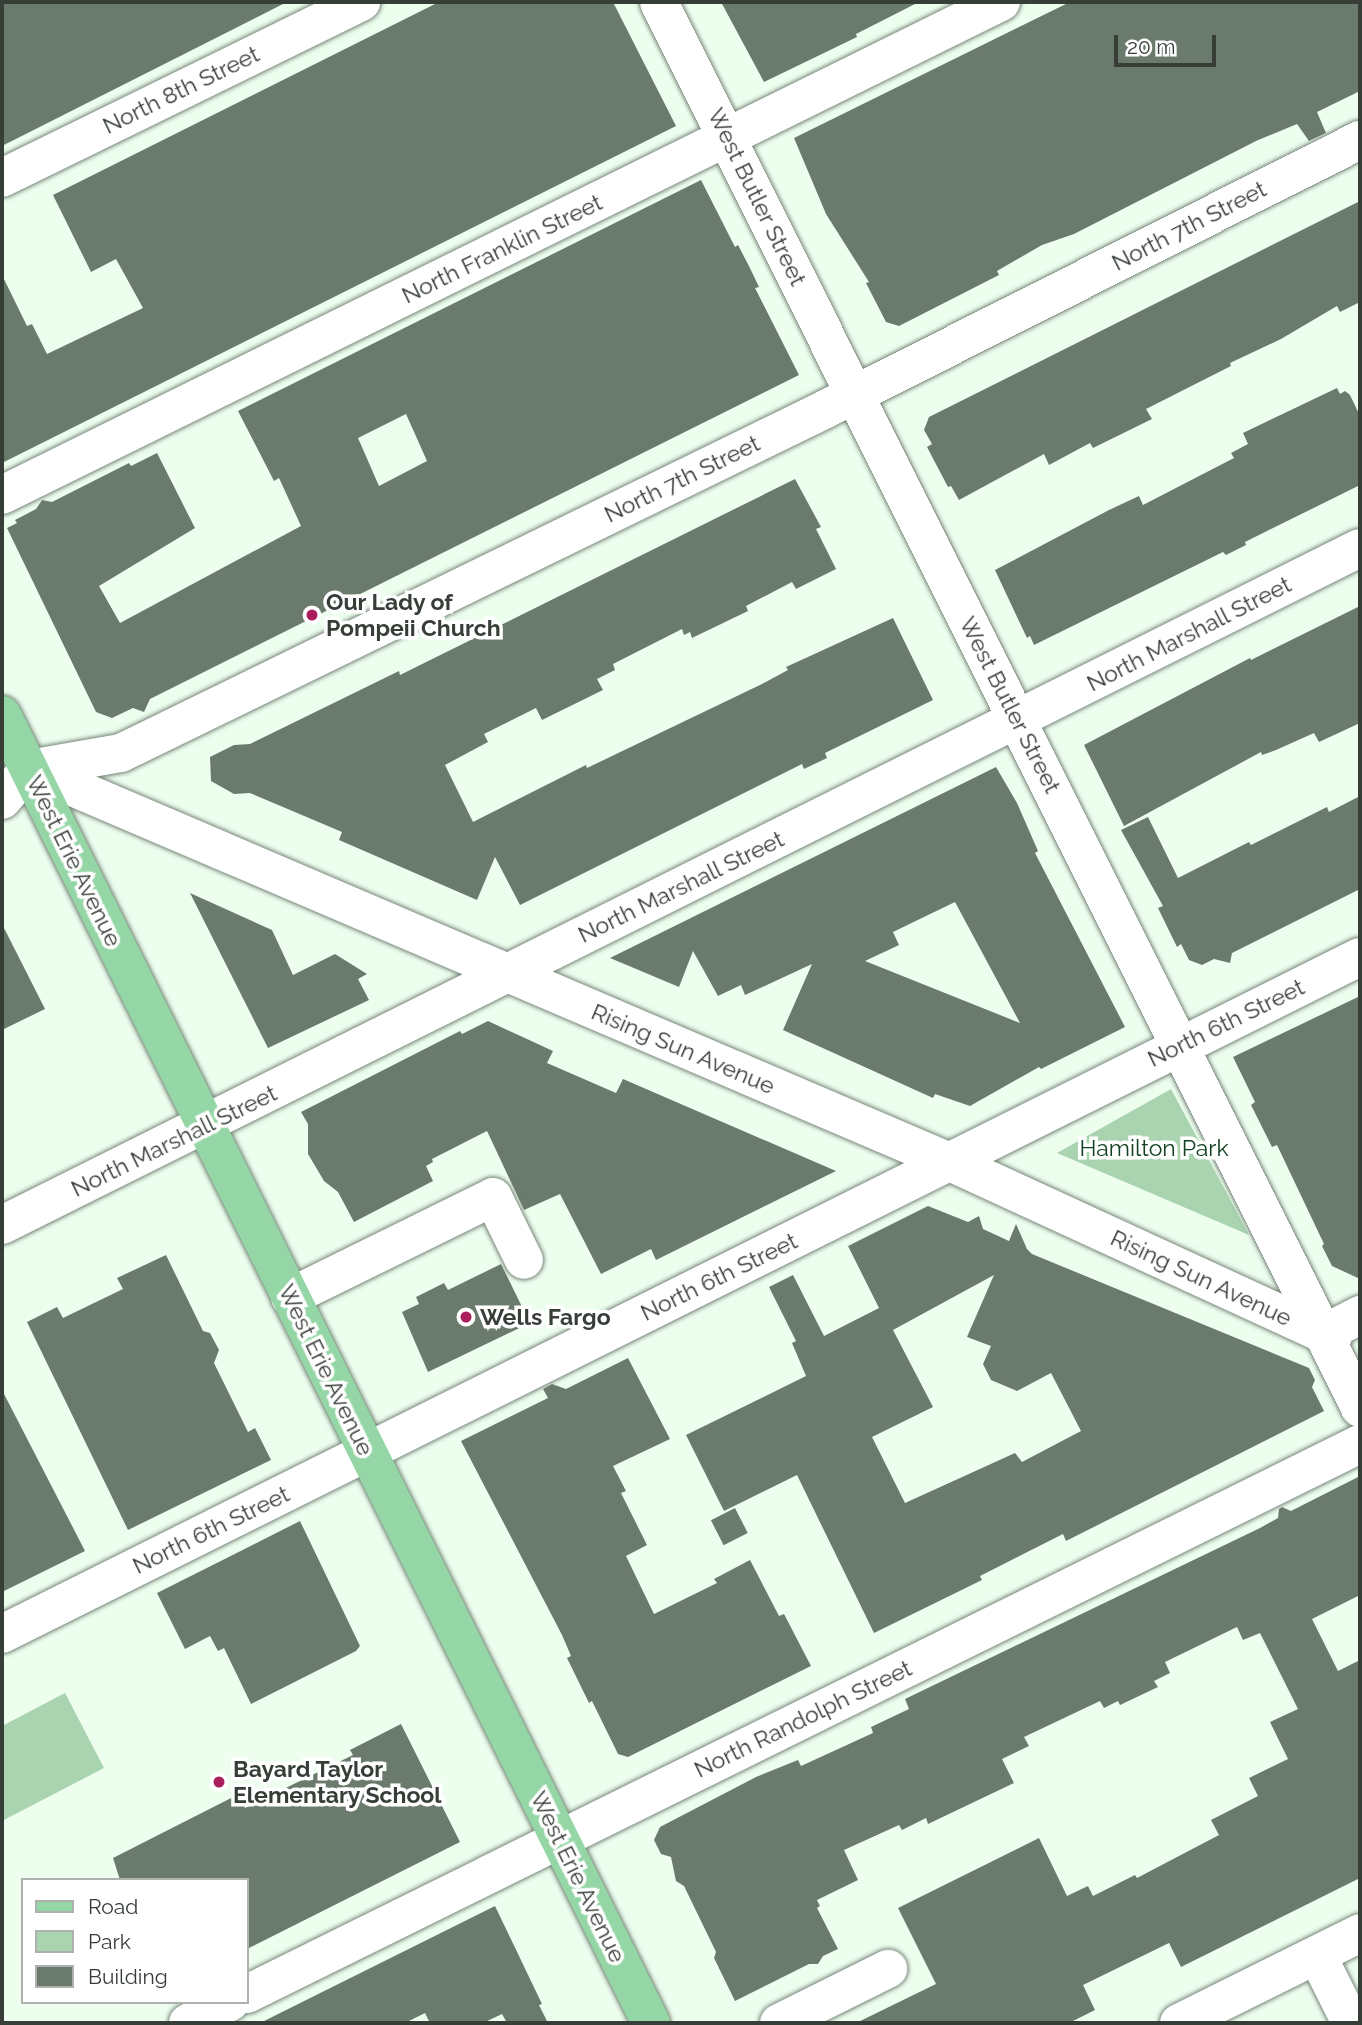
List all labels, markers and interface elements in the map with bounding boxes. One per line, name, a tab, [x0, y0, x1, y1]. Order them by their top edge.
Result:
scale bar	[1117, 21, 1218, 65]
text: 20 m	[1127, 34, 1175, 59]
street label: North 8th Street	[98, 40, 264, 140]
street label: West Butler Street	[702, 103, 812, 291]
street label: North 7th Street	[1107, 175, 1271, 277]
street label: North Franklin Street	[397, 189, 607, 309]
street label: North 7th Street	[600, 429, 764, 529]
street label: North Marshall Street	[1082, 570, 1296, 698]
place label: Our Lady of Pompeii Church	[326, 588, 501, 642]
marker: Our Lady of Pompeii Church	[304, 607, 320, 623]
street label: West Butler Street	[953, 612, 1067, 798]
street label: West Erie Avenue	[20, 771, 128, 951]
street label: North Marshall Street	[573, 825, 789, 949]
street label: North 6th Street	[1143, 973, 1309, 1073]
street label: Rising Sun Avenue	[587, 998, 779, 1100]
street label: North Marshall Street	[66, 1079, 282, 1203]
park label: Hamilton Park	[1079, 1134, 1229, 1162]
street label: Rising Sun Avenue	[1106, 1224, 1296, 1332]
street label: North 6th Street	[636, 1227, 802, 1327]
street label: West Erie Avenue	[272, 1280, 380, 1460]
place label: Wells Fargo	[480, 1303, 611, 1331]
marker: Wells Fargo	[458, 1309, 474, 1325]
street label: North 6th Street	[128, 1480, 294, 1580]
street label: North Randolph Street	[690, 1654, 916, 1784]
place label: Bayard Taylor Elementary School	[233, 1755, 442, 1809]
marker: Bayard Taylor Elementary School	[211, 1774, 227, 1790]
street label: West Erie Avenue	[524, 1787, 632, 1967]
legend	[21, 1878, 248, 2004]
text: Road	[88, 1894, 138, 1919]
text: Park	[88, 1929, 131, 1954]
text: Building	[88, 1964, 168, 1989]

